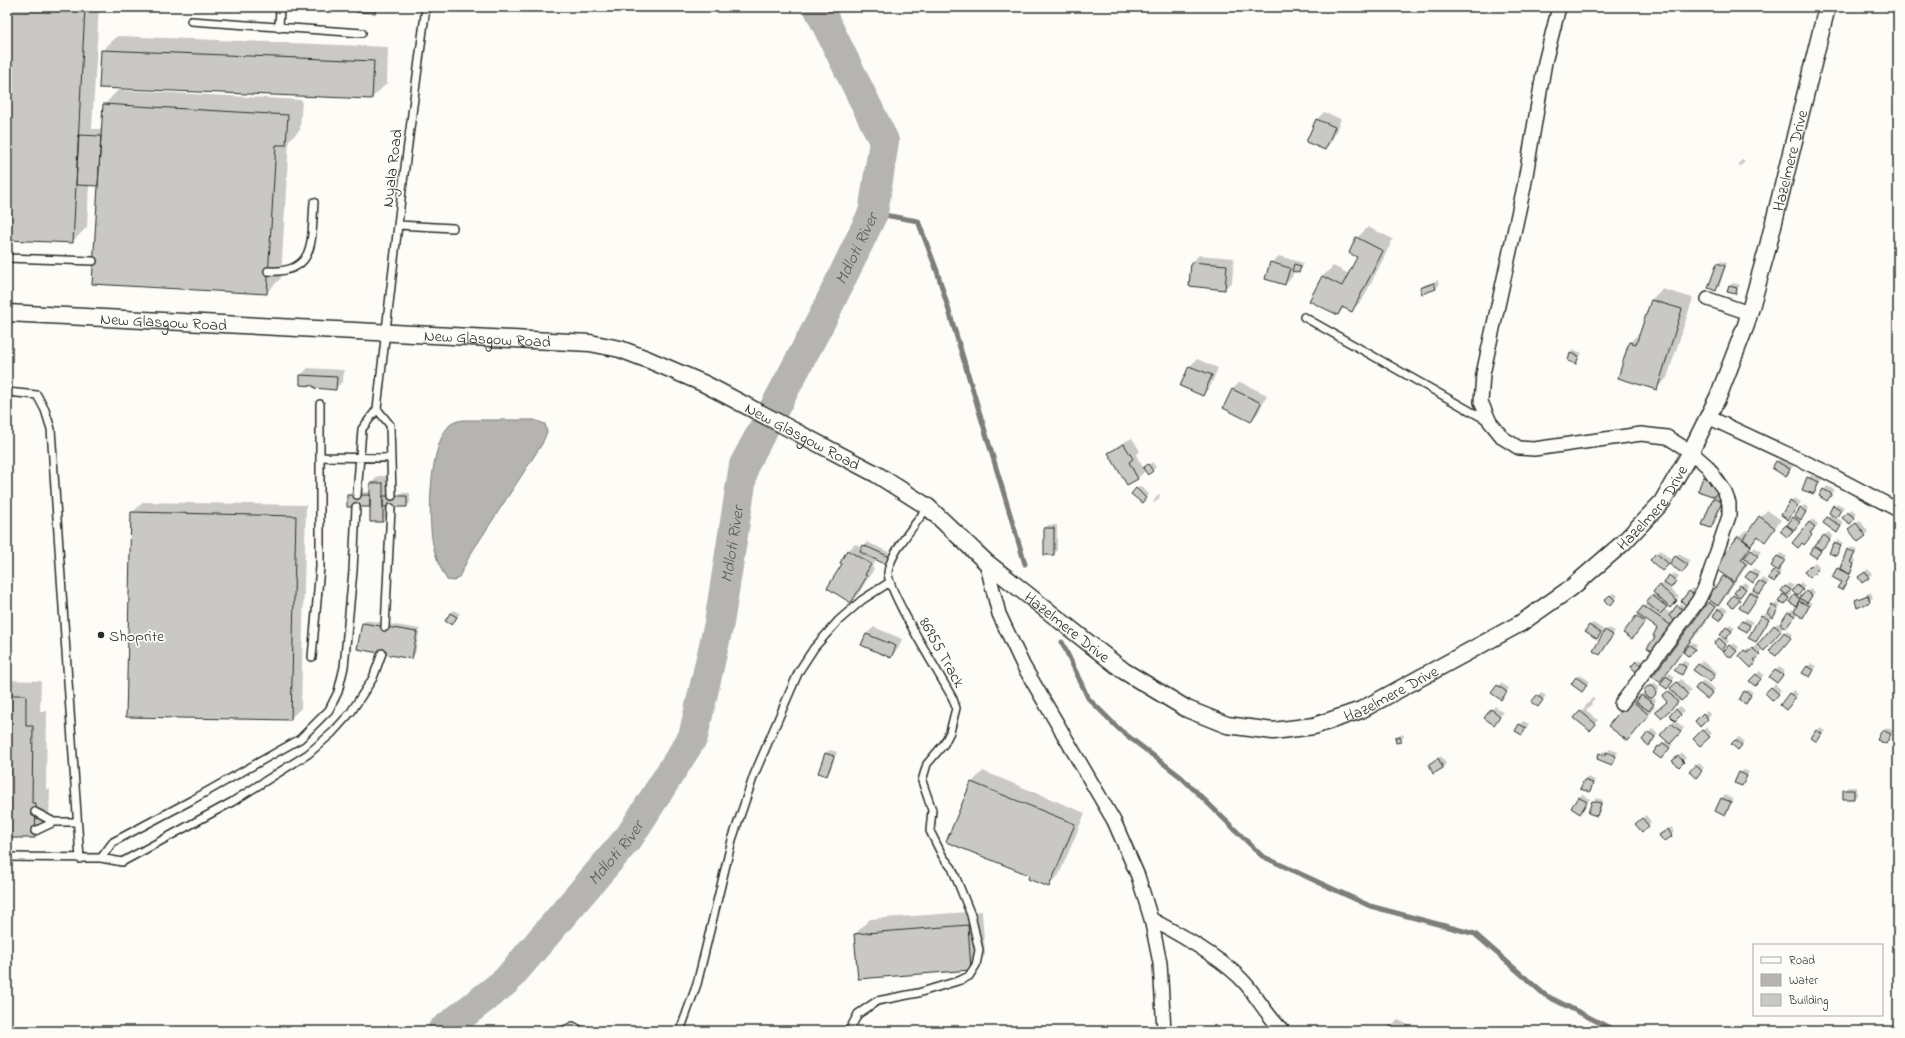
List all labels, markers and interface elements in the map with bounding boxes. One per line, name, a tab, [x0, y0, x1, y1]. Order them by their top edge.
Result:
street label: Hazelmere Drive	[1767, 107, 1815, 214]
street label: Nyala Road	[376, 128, 410, 209]
water label: Mdloti River	[829, 207, 886, 289]
street label: New Glasgow Road	[100, 308, 228, 338]
street label: New Glasgow Road	[423, 324, 551, 355]
street label: New Glasgow Road	[740, 397, 864, 478]
street label: Hazelmere Drive	[1612, 460, 1695, 557]
water label: Mdloti River	[715, 502, 752, 585]
street label: Hazelmere Drive	[1018, 586, 1115, 670]
street label: 86955 Track	[912, 613, 971, 693]
place label: Shoprite	[109, 625, 165, 649]
marker: Shoprite	[96, 630, 106, 640]
street label: Hazelmere Drive	[1341, 660, 1444, 729]
water label: Mdloti River	[582, 814, 652, 891]
legend	[1753, 944, 1883, 1016]
text: Road	[1789, 952, 1815, 970]
text: Water	[1789, 972, 1818, 990]
text: Building	[1788, 992, 1828, 1011]

